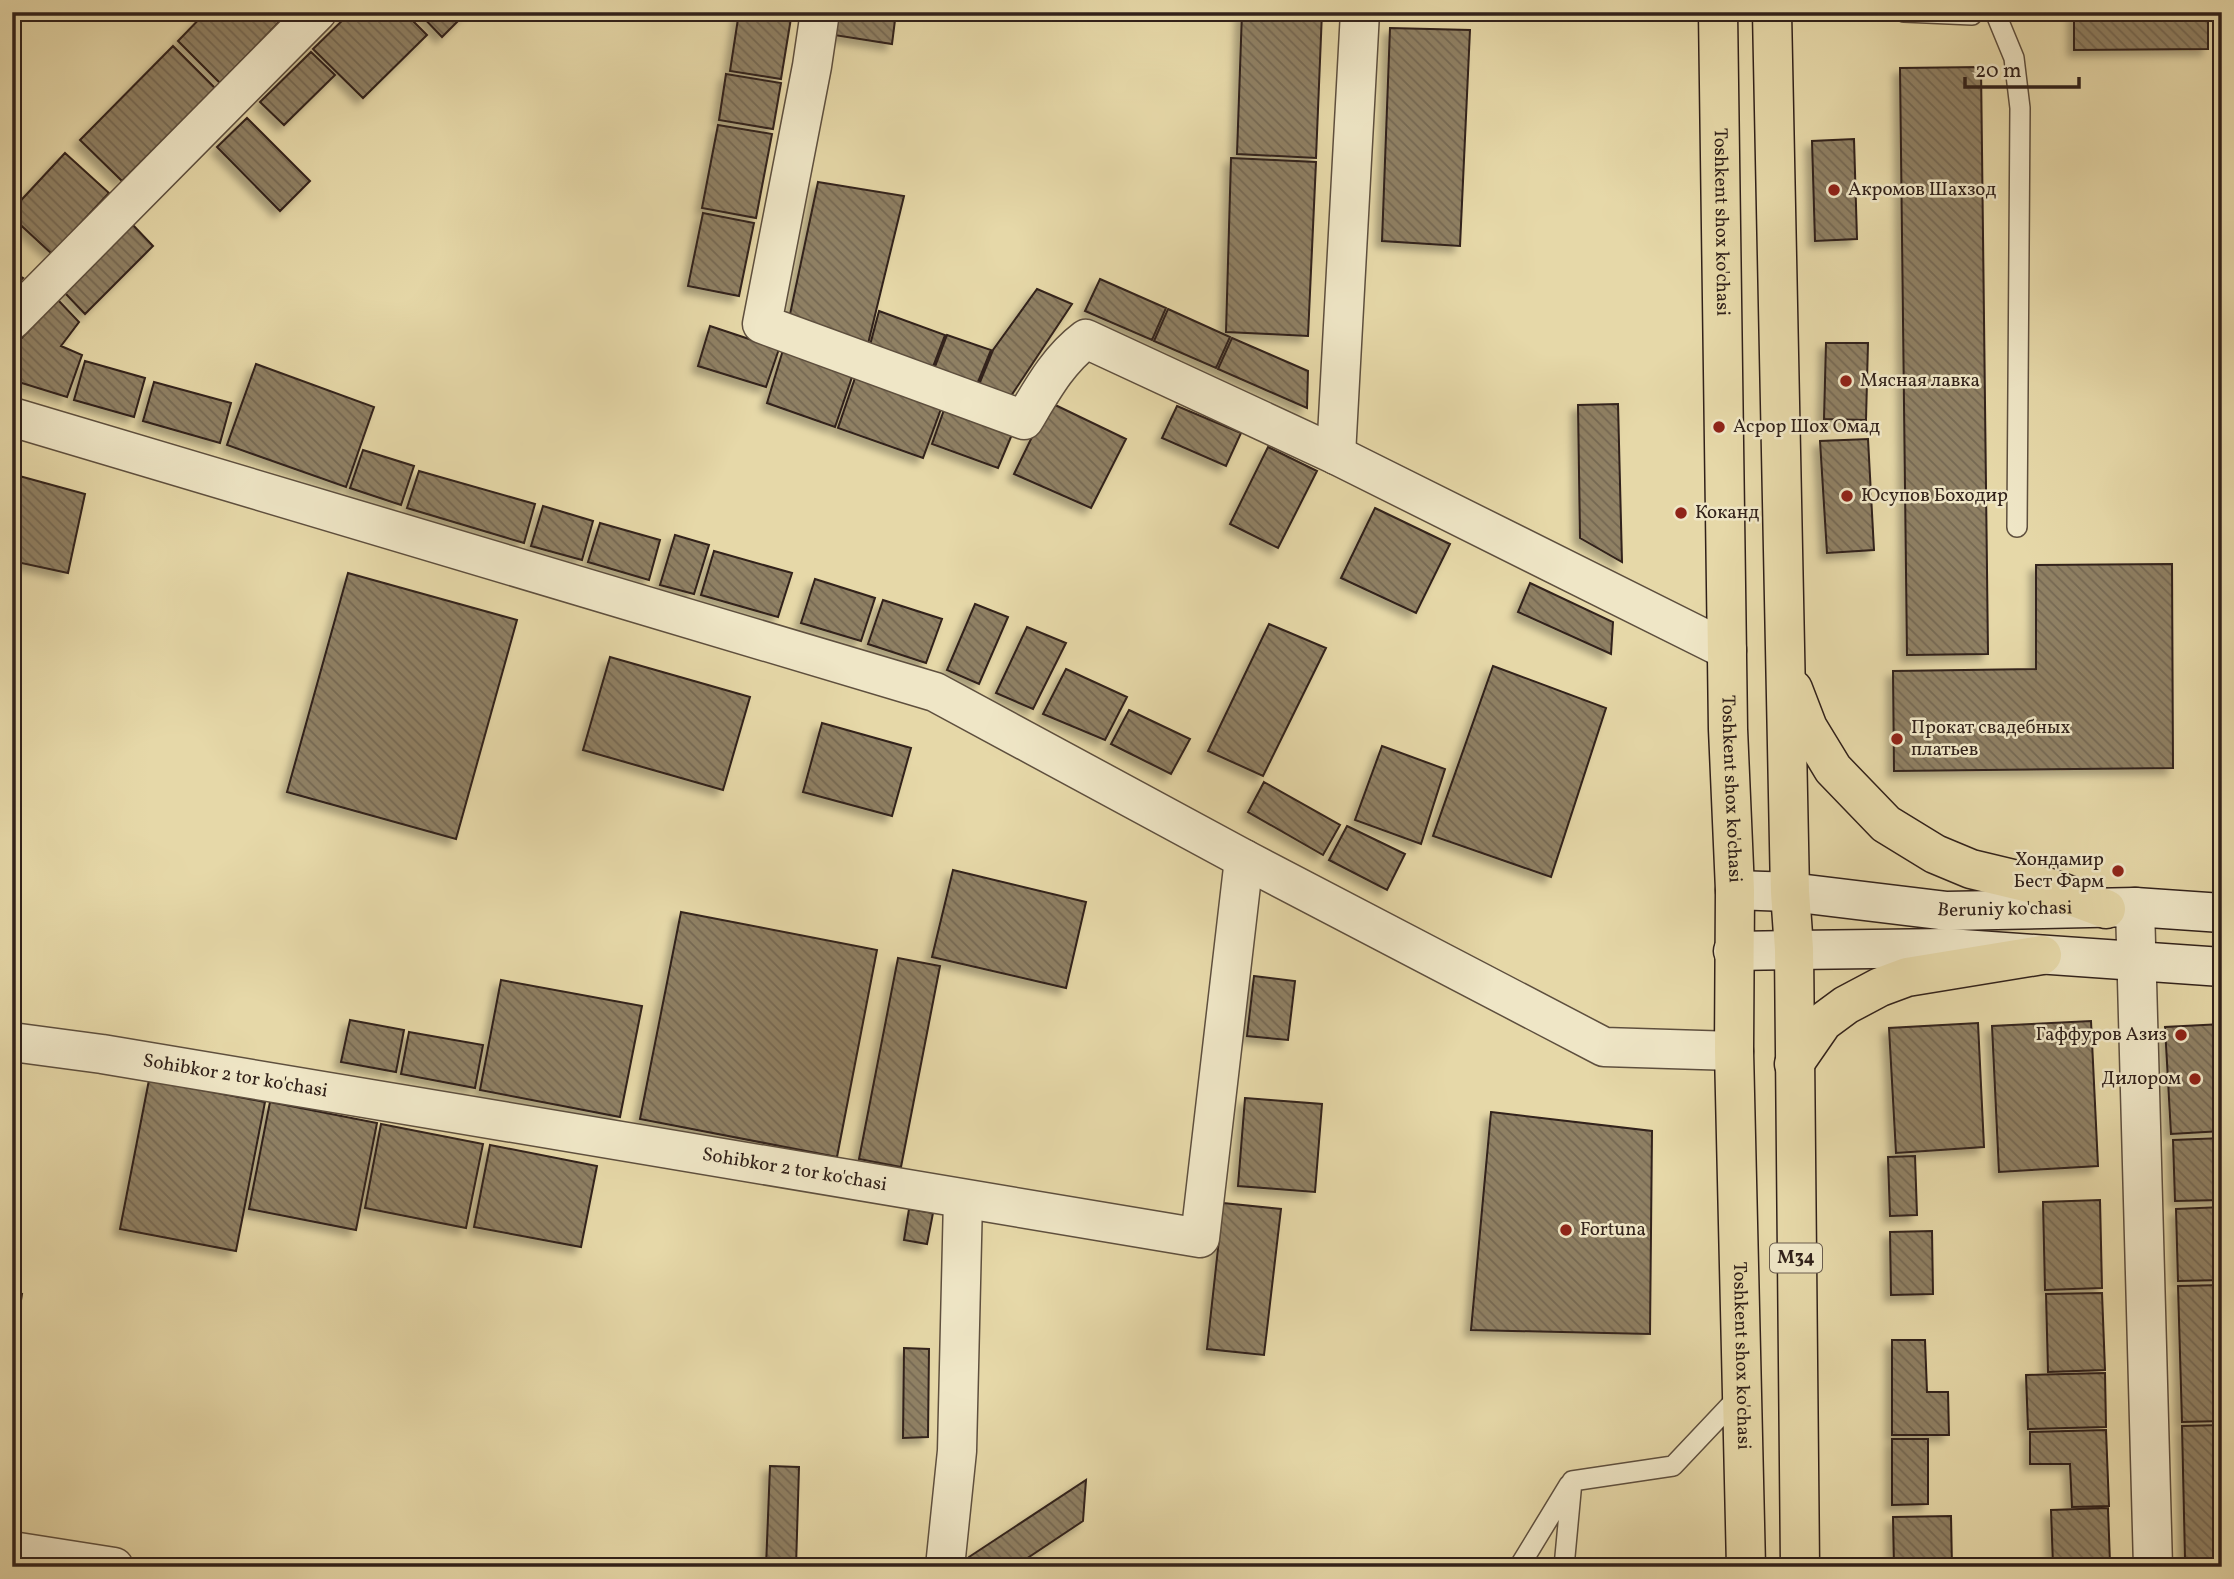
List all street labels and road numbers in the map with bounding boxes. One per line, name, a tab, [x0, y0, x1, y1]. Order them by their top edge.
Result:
street label: Toshkent shox ko'chasi	[1707, 128, 1735, 317]
street label: Toshkent shox ko'chasi	[1715, 695, 1748, 884]
street label: Beruniy ko'chasi	[1936, 895, 2073, 924]
street label: Sohibkor 2 tor ko'chasi	[141, 1048, 330, 1105]
street label: Sohibkor 2 tor ko'chasi	[700, 1142, 889, 1198]
road number: M34	[1770, 1244, 1822, 1273]
street label: Toshkent shox ko'chasi	[1726, 1261, 1756, 1450]

